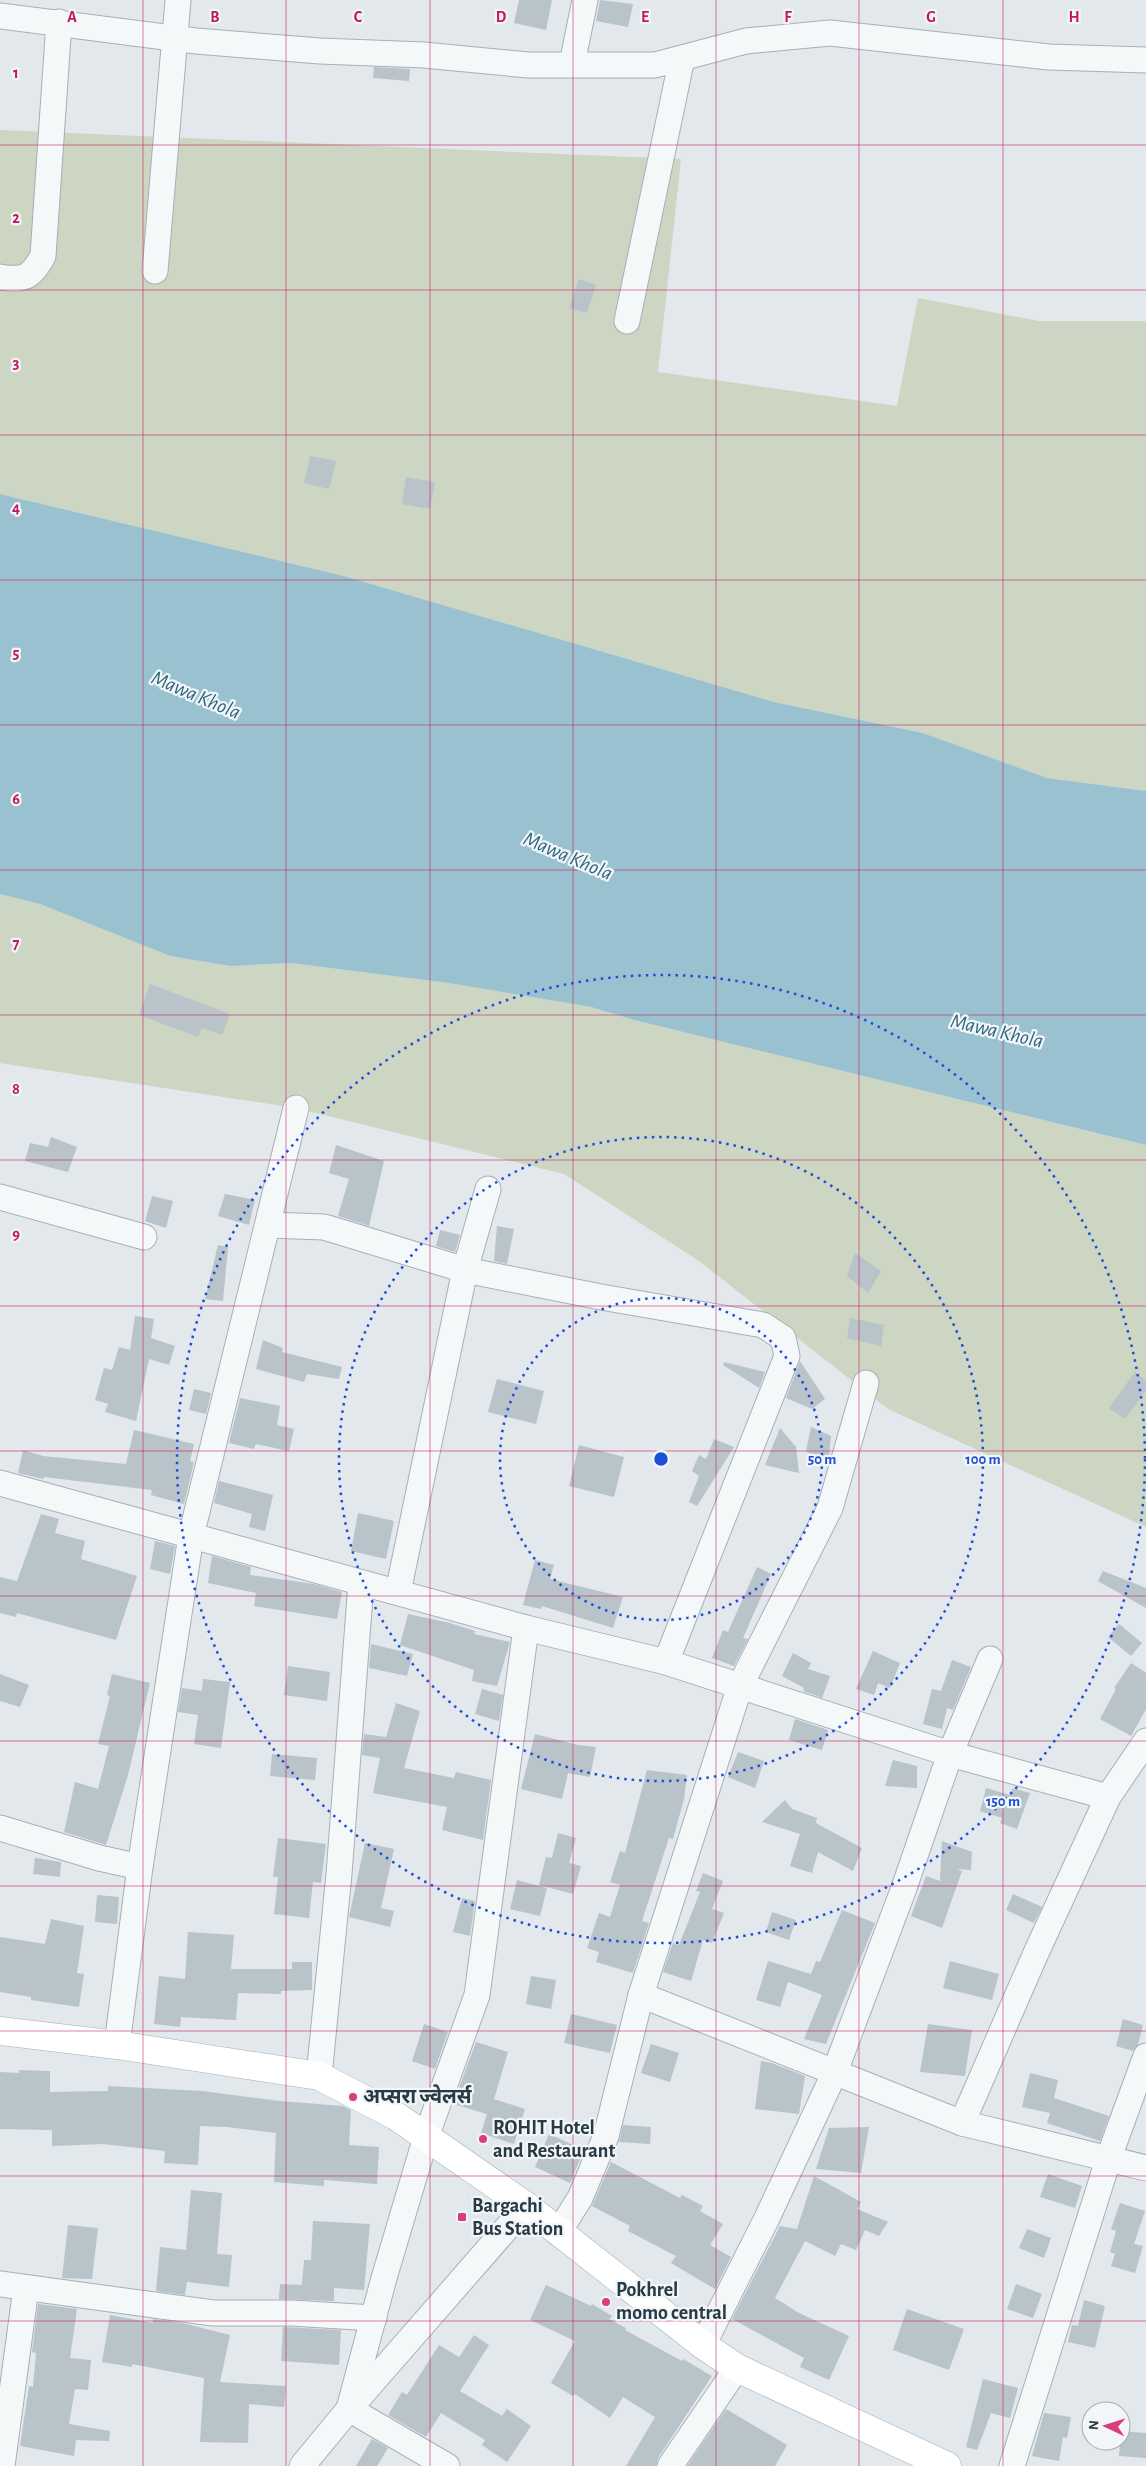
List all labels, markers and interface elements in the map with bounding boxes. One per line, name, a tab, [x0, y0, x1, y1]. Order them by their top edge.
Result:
text: A	[67, 9, 77, 25]
text: B	[210, 9, 220, 25]
text: C	[354, 9, 363, 25]
text: D	[496, 9, 507, 25]
text: E	[641, 9, 649, 25]
text: F	[784, 9, 792, 25]
text: G	[926, 9, 936, 25]
text: H	[1068, 9, 1080, 25]
text: 1	[13, 65, 19, 81]
text: 2	[12, 210, 20, 226]
text: 3	[13, 355, 20, 371]
text: 4	[12, 500, 20, 516]
text: 5	[13, 645, 20, 661]
water label: Mawa Khola	[148, 667, 244, 723]
text: 6	[12, 791, 20, 807]
water label: Mawa Khola	[520, 828, 616, 884]
text: 7	[13, 936, 20, 952]
water label: Mawa Khola	[949, 1010, 1045, 1052]
text: 8	[12, 1081, 20, 1097]
text: 9	[12, 1226, 20, 1242]
centre of rings	[652, 1450, 670, 1468]
text: 50 m	[808, 1452, 836, 1467]
text: 100 m	[965, 1452, 1001, 1467]
text: 150 m	[986, 1794, 1020, 1809]
place label: अप्सरा ज्वेलर्स	[363, 2084, 473, 2107]
marker: अप्सरा ज्वेलर्स	[347, 2091, 359, 2103]
place label: ROHIT Hotel and Restaurant	[493, 2118, 615, 2161]
marker: ROHIT Hotel and Restaurant	[477, 2133, 489, 2145]
place label: Bargachi Bus Station	[472, 2196, 563, 2239]
marker: Bargachi Bus Station	[456, 2211, 468, 2223]
place label: Pokhrel momo central	[616, 2280, 727, 2323]
marker: Pokhrel momo central	[600, 2296, 612, 2308]
north arrow	[1081, 2401, 1131, 2451]
text: N	[1087, 2420, 1101, 2431]

